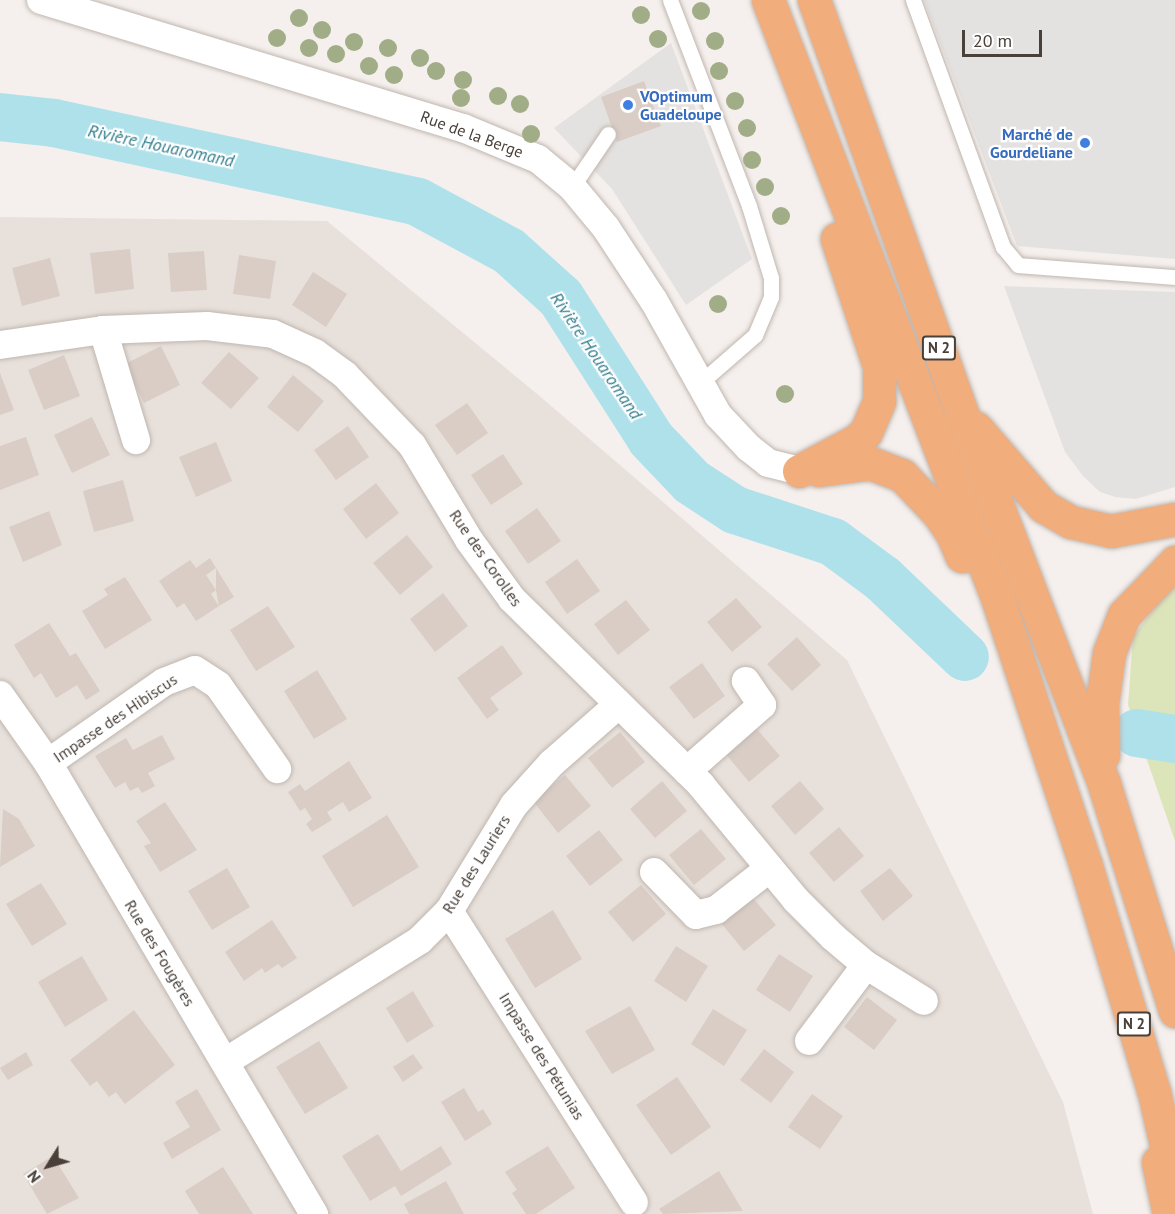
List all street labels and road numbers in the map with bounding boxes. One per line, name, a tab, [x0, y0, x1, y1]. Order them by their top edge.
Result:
street label: Rue de la Berge	[418, 107, 526, 161]
road number: N 2	[921, 336, 957, 360]
street label: Rue des Corolles	[446, 506, 526, 610]
street label: Impasse des Hibiscus	[49, 669, 181, 767]
street label: Rue des Lauriers	[438, 811, 514, 917]
street label: Rue des Fougères	[121, 896, 199, 1010]
street label: Impasse des Pétunias	[495, 989, 589, 1123]
road number: N 2	[1116, 1012, 1152, 1036]

